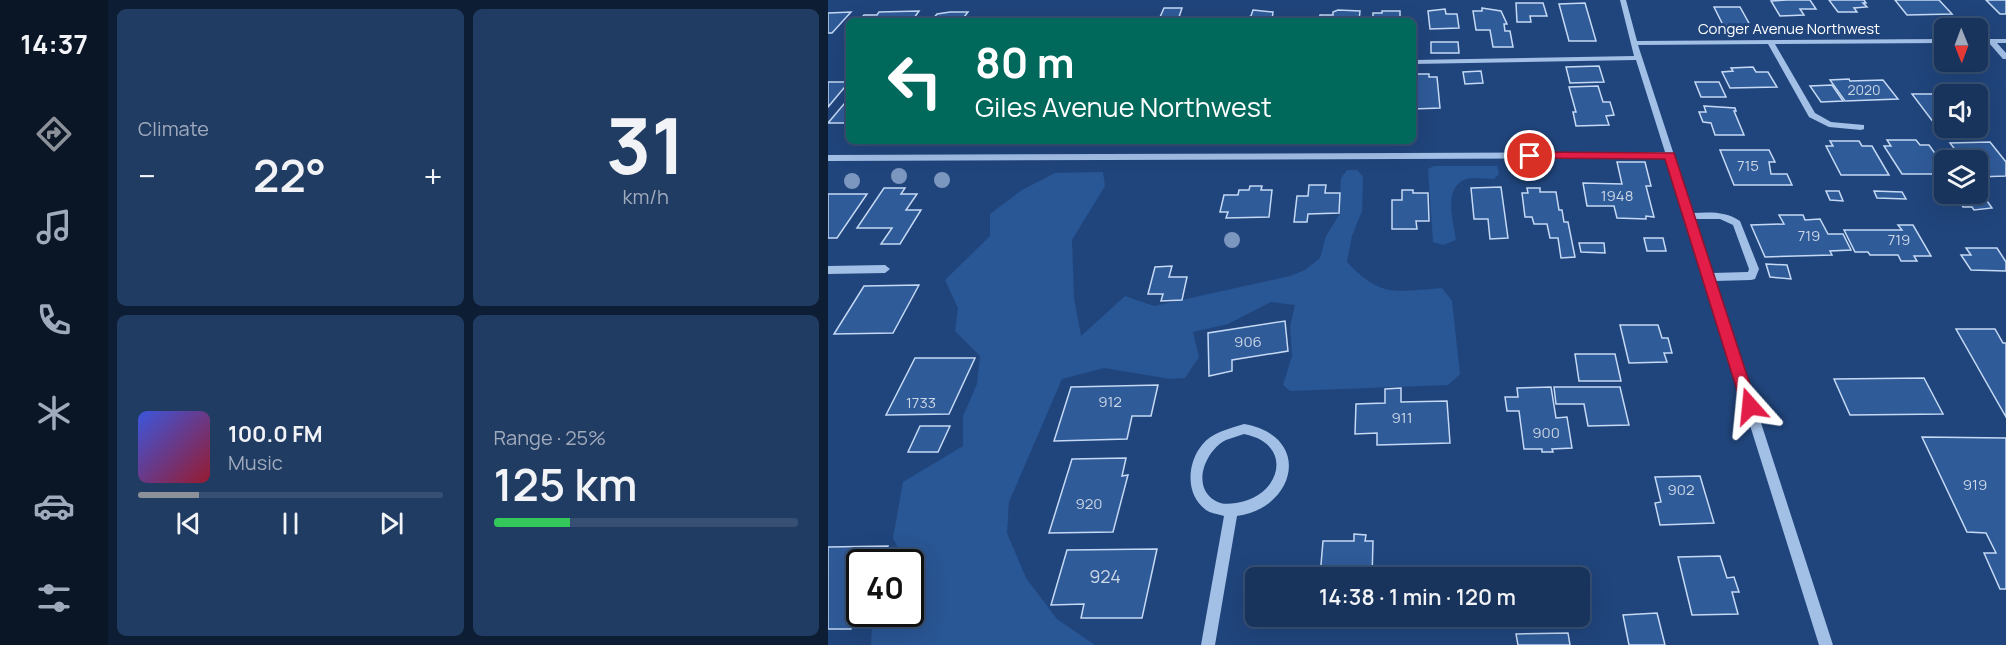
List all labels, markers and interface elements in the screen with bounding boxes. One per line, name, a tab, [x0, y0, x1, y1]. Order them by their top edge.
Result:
street label: Conger Avenue Northwest	[1698, 18, 1880, 39]
north arrow	[1934, 18, 1988, 72]
map controls	[1934, 18, 1988, 204]
text: 14:37	[20, 25, 88, 62]
text: 80 m	[975, 33, 1075, 91]
icon: left	[876, 42, 954, 120]
house number: 2020	[1847, 80, 1881, 99]
button: sound	[1934, 84, 1988, 138]
text: Giles Avenue Northwest	[975, 88, 1272, 125]
text: 31	[606, 91, 686, 197]
icon: directions	[33, 113, 75, 155]
text: Climate	[138, 115, 209, 142]
pin	[1504, 130, 1555, 181]
icon: arrive	[1513, 139, 1546, 172]
text: 22°	[253, 144, 326, 206]
button: layers	[1934, 150, 1988, 204]
text: −	[138, 153, 156, 198]
text: +	[423, 153, 442, 198]
house number: 715	[1737, 155, 1759, 176]
text: km/h	[622, 183, 669, 210]
house number: 1948	[1601, 185, 1633, 206]
icon: music	[33, 206, 75, 248]
house number: 719	[1798, 225, 1820, 246]
house number: 719	[1888, 229, 1910, 250]
icon: phone	[33, 299, 75, 341]
house number: 906	[1234, 331, 1262, 352]
position arrow	[1718, 374, 1782, 438]
house number: 912	[1098, 391, 1122, 412]
icon: climate	[33, 392, 75, 434]
house number: 1733	[906, 392, 936, 413]
house number: 911	[1391, 407, 1413, 428]
text: 100.0 FM	[228, 419, 322, 449]
house number: 900	[1532, 422, 1560, 443]
text: Range · 25%	[494, 424, 606, 451]
text: Music	[228, 449, 283, 476]
text: 125 km	[494, 453, 637, 515]
house number: 919	[1963, 474, 1987, 495]
house number: 902	[1667, 479, 1695, 500]
icon: car	[33, 485, 75, 527]
house number: 920	[1075, 493, 1103, 514]
icon: previous	[172, 507, 205, 540]
icon: pause	[274, 507, 307, 540]
icon: next	[375, 507, 408, 540]
speed limit sign: 40	[846, 549, 924, 627]
house number: 924	[1089, 564, 1121, 588]
icon: filters	[33, 577, 75, 619]
text: 14:38 · 1 min · 120 m	[1319, 582, 1516, 612]

